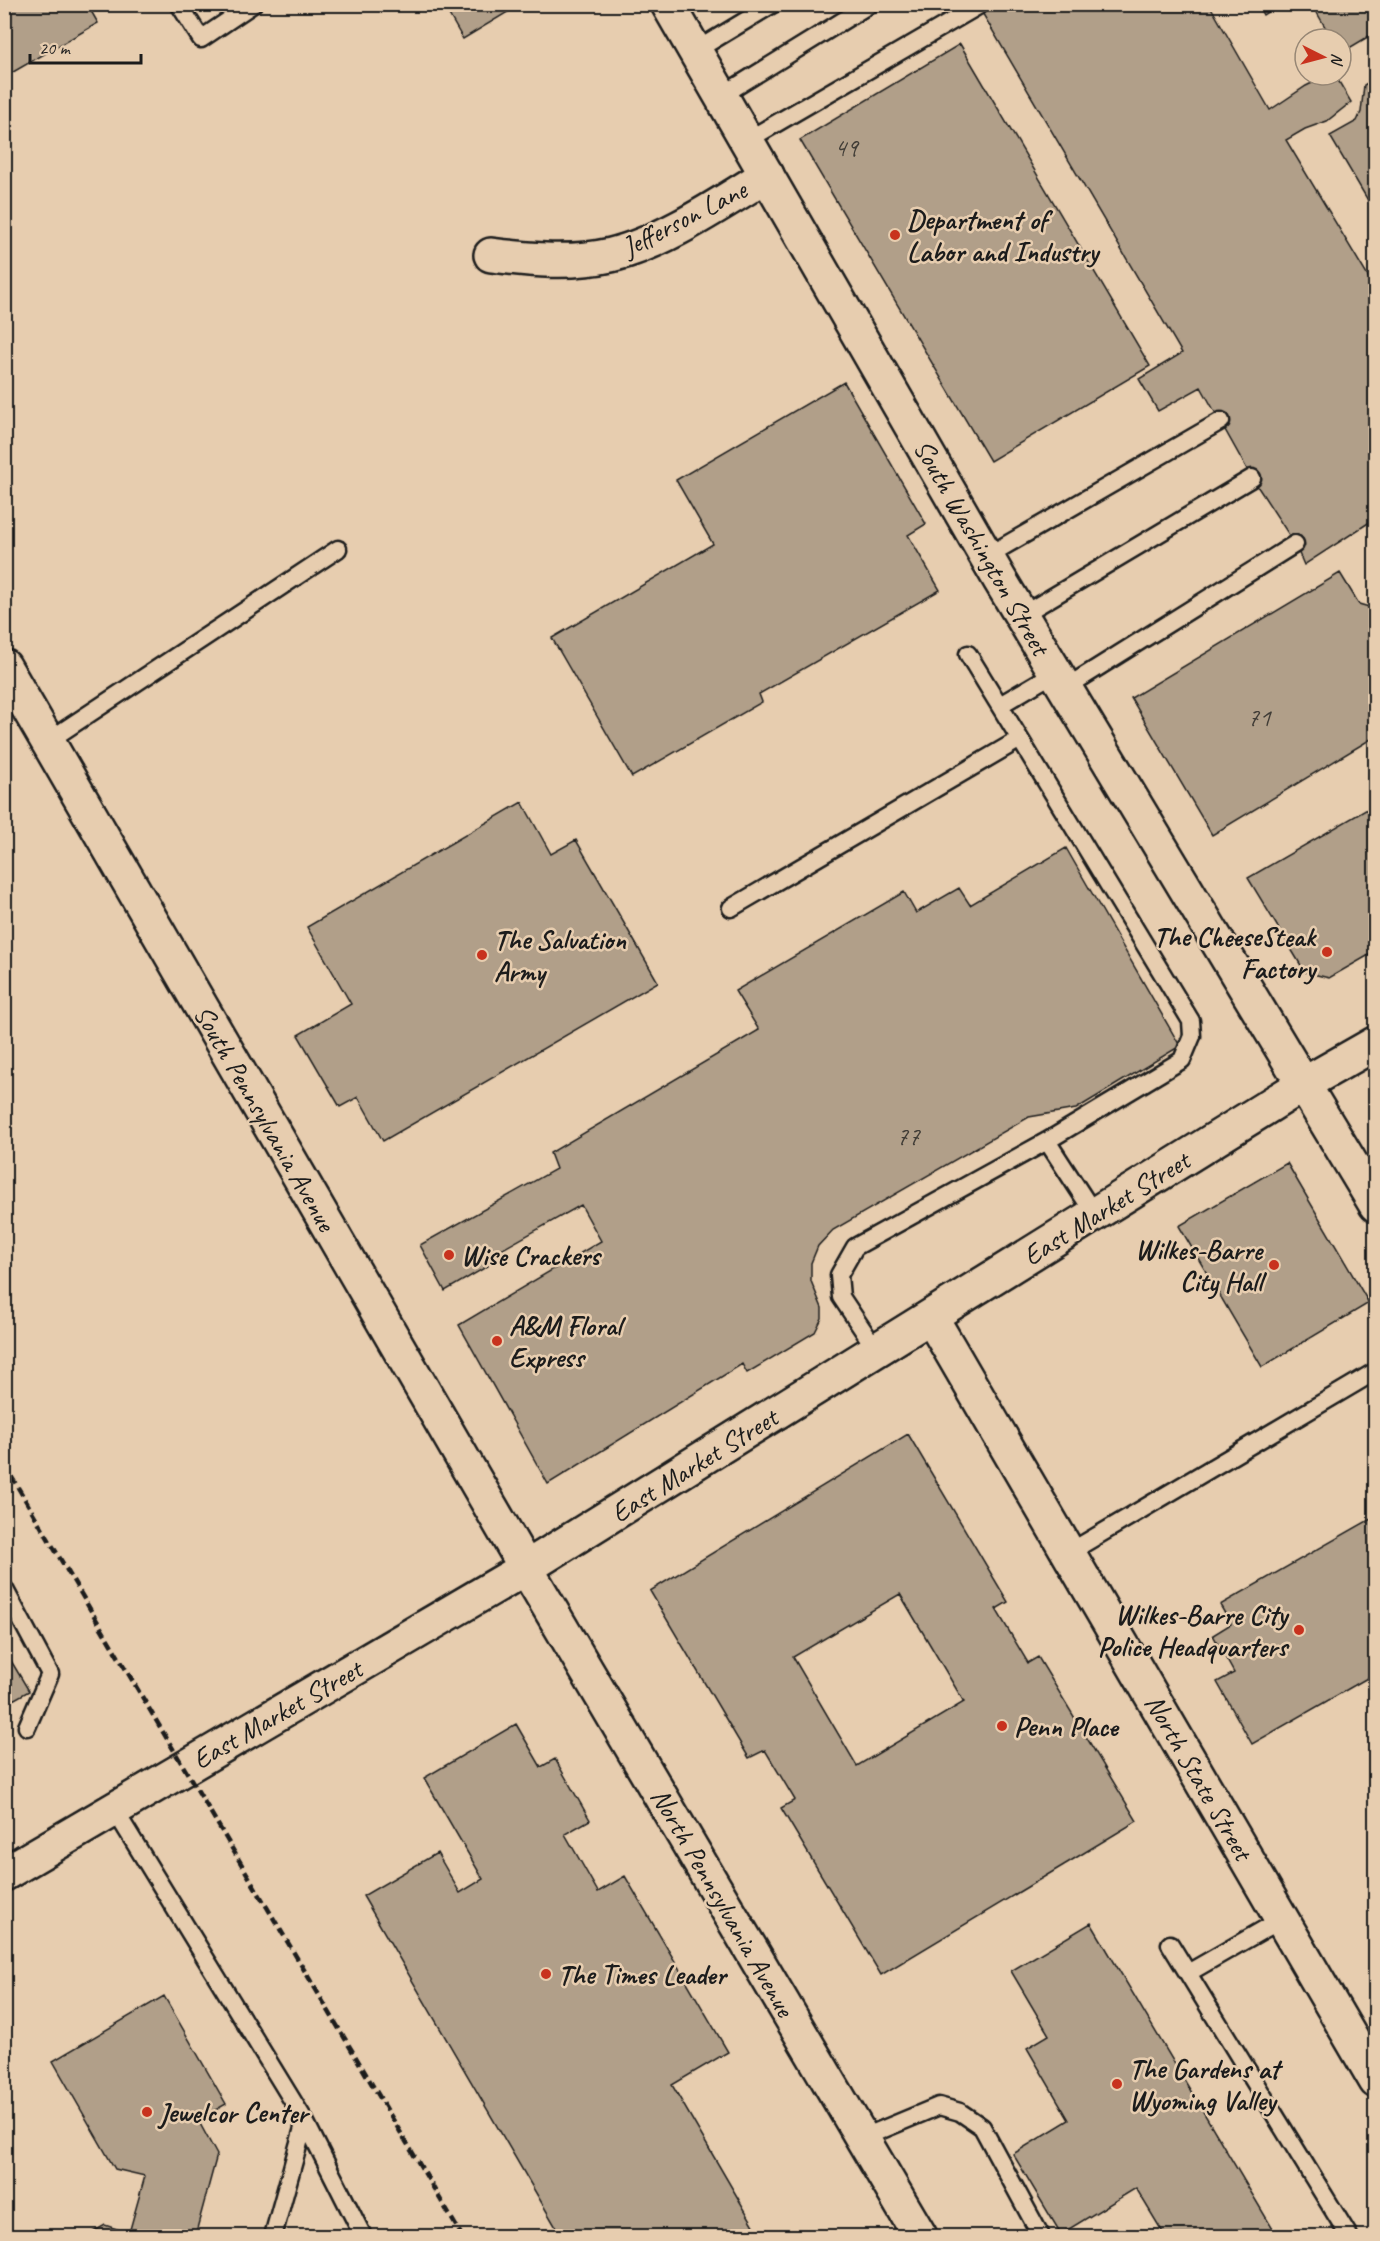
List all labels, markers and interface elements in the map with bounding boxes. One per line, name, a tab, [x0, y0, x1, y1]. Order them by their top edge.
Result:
scale bar	[30, 27, 141, 65]
north arrow	[1293, 27, 1353, 87]
text: 20 m	[39, 37, 72, 59]
text: N	[1326, 52, 1347, 68]
house number: 49	[834, 131, 860, 164]
street label: Jefferson Lane	[614, 171, 754, 265]
place label: Department of Labor and Industry	[907, 202, 1101, 269]
marker: Department of Labor and Industry	[888, 228, 902, 242]
street label: South Washington Street	[906, 433, 1059, 663]
house number: 71	[1247, 701, 1272, 734]
place label: The CheeseSteak Factory	[1154, 919, 1318, 986]
place label: The Salvation Army	[494, 922, 627, 989]
marker: The CheeseSteak Factory	[1320, 945, 1334, 959]
marker: The Salvation Army	[475, 948, 489, 962]
street label: South Pennsylvania Avenue	[186, 999, 345, 1239]
house number: 77	[896, 1120, 921, 1153]
street label: East Market Street	[1016, 1141, 1198, 1273]
place label: Wilkes-Barre City Hall	[1135, 1232, 1268, 1300]
place label: Wise Crackers	[461, 1238, 603, 1273]
marker: Wise Crackers	[442, 1248, 456, 1262]
marker: Wilkes-Barre City Hall	[1267, 1258, 1281, 1272]
place label: A&M Floral Express	[509, 1308, 626, 1375]
marker: A&M Floral Express	[490, 1334, 504, 1348]
street label: East Market Street	[604, 1398, 786, 1530]
place label: Wilkes-Barre City Police Headquarters	[1098, 1597, 1290, 1664]
marker: Wilkes-Barre City Police Headquarters	[1292, 1623, 1306, 1637]
street label: East Market Street	[186, 1650, 370, 1777]
street label: North State Street	[1137, 1688, 1262, 1868]
place label: Penn Place	[1014, 1709, 1120, 1744]
marker: Penn Place	[995, 1719, 1009, 1733]
street label: North Pennsylvania Avenue	[643, 1781, 804, 2024]
place label: The Times Leader	[558, 1957, 729, 1992]
marker: The Times Leader	[539, 1967, 553, 1981]
place label: The Gardens at Wyoming Valley	[1129, 2051, 1284, 2118]
marker: The Gardens at Wyoming Valley	[1110, 2077, 1124, 2091]
place label: Jewelcor Center	[157, 2095, 311, 2130]
marker: Jewelcor Center	[140, 2105, 154, 2119]

